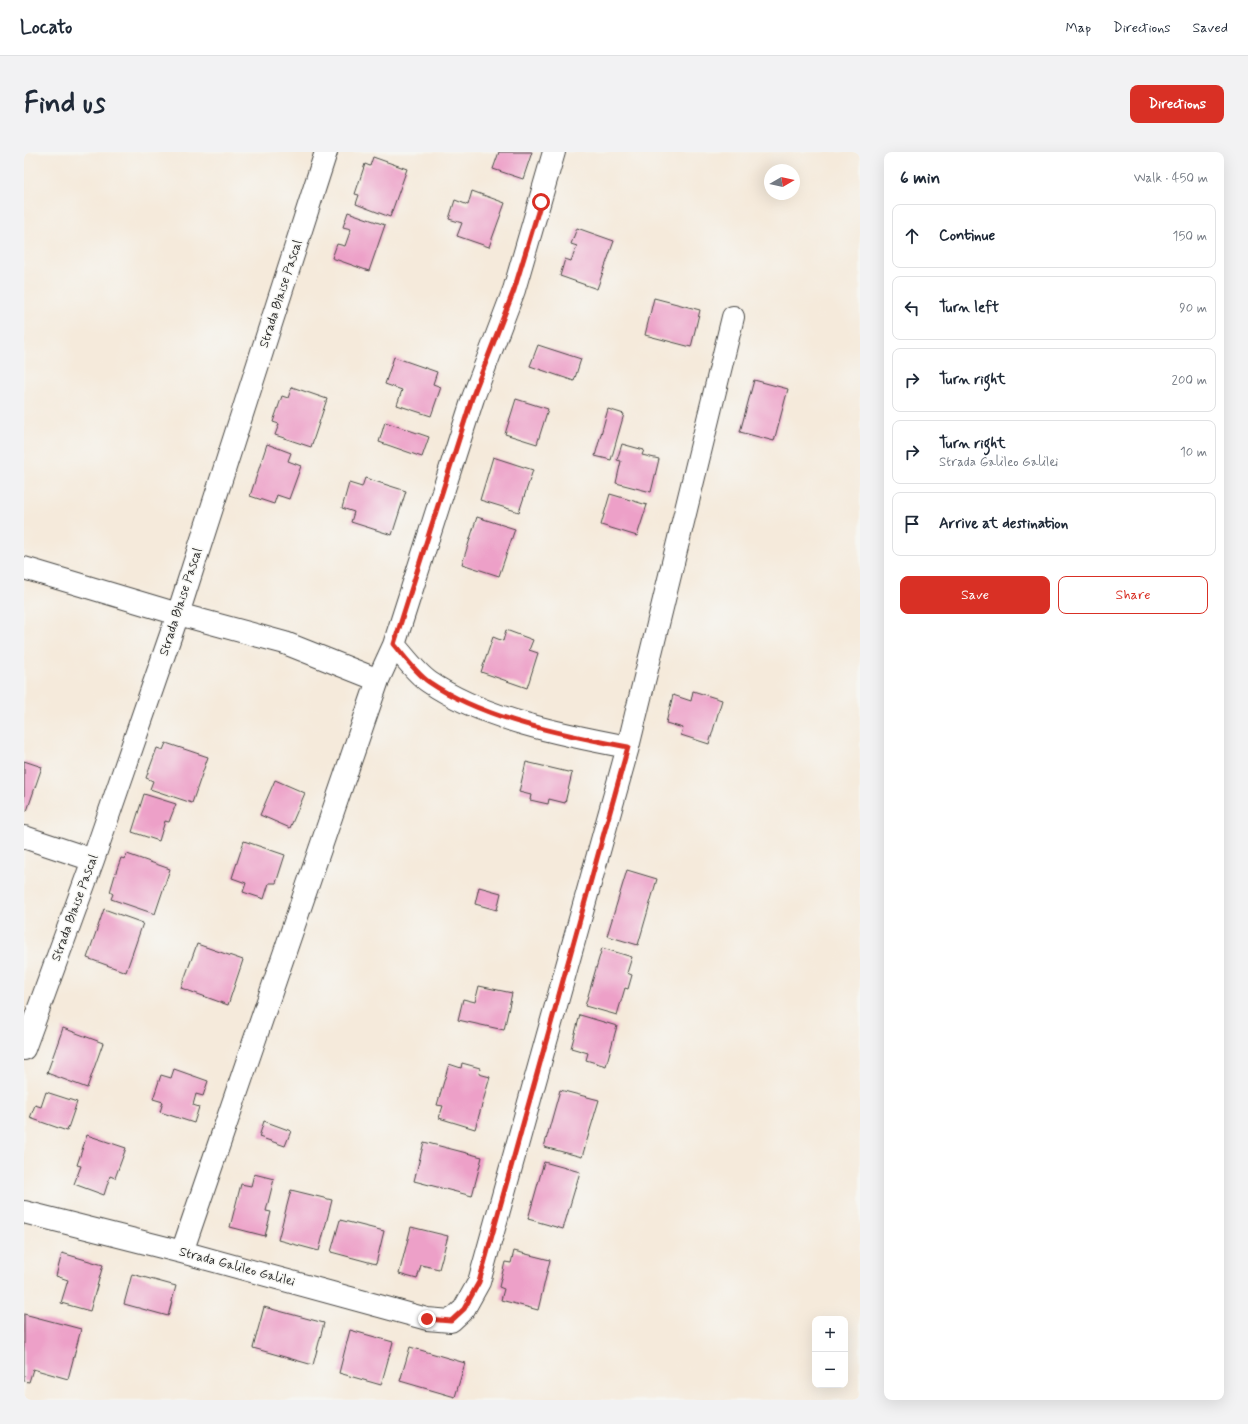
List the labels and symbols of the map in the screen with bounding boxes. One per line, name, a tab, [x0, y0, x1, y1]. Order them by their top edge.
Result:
north arrow	[764, 164, 800, 200]
route start	[532, 193, 550, 211]
street label: Strada Blaise Pascal	[256, 238, 306, 350]
street label: Strada Blaise Pascal	[156, 546, 206, 658]
street label: Strada Blaise Pascal	[48, 852, 102, 964]
street label: Strada Galileo Galilei	[177, 1243, 297, 1291]
route end	[418, 1310, 436, 1328]

